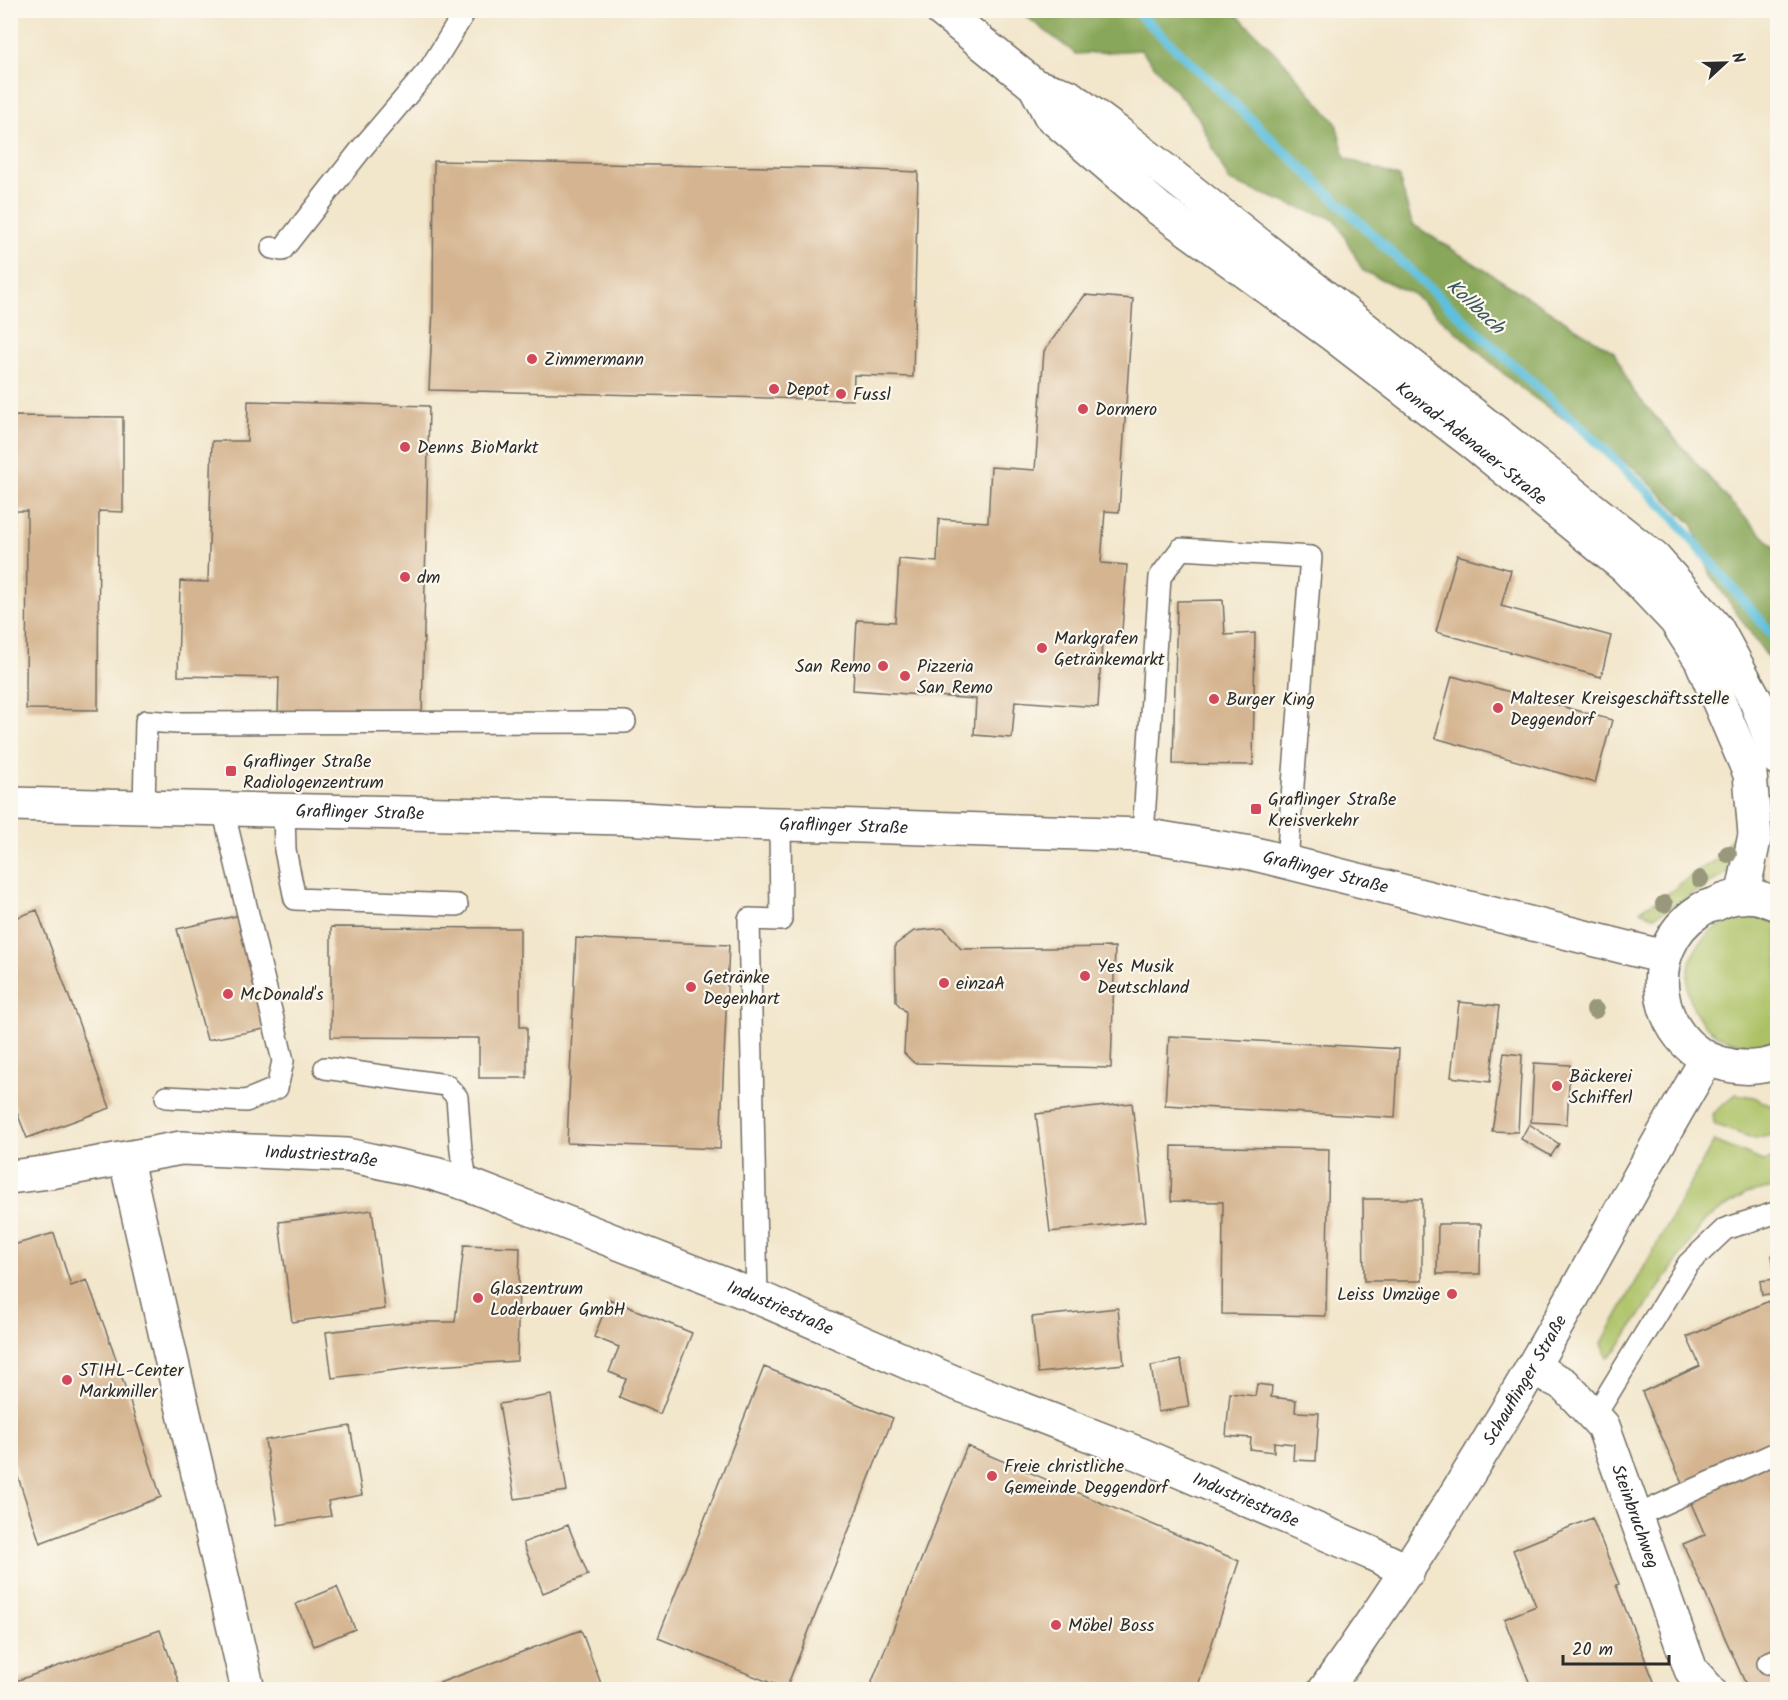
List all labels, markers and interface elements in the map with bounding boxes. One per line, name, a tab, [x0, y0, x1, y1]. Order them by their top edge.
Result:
north arrow	[1695, 33, 1755, 93]
text: N	[1724, 49, 1751, 67]
water label: Kollbach	[1438, 272, 1513, 345]
place label: Zimmermann	[544, 346, 644, 375]
marker: Zimmermann	[525, 352, 539, 366]
street label: Konrad-Adenauer-Straße	[1388, 375, 1553, 514]
place label: Depot	[786, 376, 830, 405]
place label: Fussl	[853, 381, 891, 410]
marker: Depot	[767, 382, 781, 396]
marker: Fussl	[834, 387, 848, 401]
place label: Dormero	[1095, 396, 1157, 425]
marker: Dormero	[1076, 402, 1090, 416]
place label: Denns BioMarkt	[417, 434, 540, 463]
marker: Denns BioMarkt	[398, 440, 412, 454]
place label: dm	[417, 564, 440, 593]
marker: dm	[398, 570, 412, 584]
place label: Markgrafen Getränkemarkt	[1054, 625, 1166, 675]
marker: Markgrafen Getränkemarkt	[1035, 641, 1049, 655]
place label: San Remo	[795, 653, 871, 682]
place label: Pizzeria San Remo	[917, 653, 993, 703]
marker: San Remo	[876, 659, 890, 673]
marker: Pizzeria San Remo	[898, 669, 912, 683]
place label: Malteser Kreisgeschäftsstelle Deggendorf	[1510, 685, 1729, 735]
place label: Burger King	[1226, 686, 1315, 715]
marker: Burger King	[1207, 692, 1221, 706]
marker: Malteser Kreisgeschäftsstelle Deggendorf	[1491, 701, 1505, 715]
place label: Graflinger Straße Radiologenzentrum	[243, 748, 384, 798]
marker: Graflinger Straße Radiologenzentrum	[224, 764, 238, 778]
place label: Graflinger Straße Kreisverkehr	[1268, 786, 1396, 836]
street label: Graflinger Straße	[295, 798, 424, 829]
marker: Graflinger Straße Kreisverkehr	[1249, 802, 1263, 816]
street label: Graflinger Straße	[779, 811, 908, 844]
street label: Graflinger Straße	[1259, 844, 1391, 903]
place label: Yes Musik Deutschland	[1097, 953, 1190, 1003]
place label: Getränke Degenhart	[703, 964, 781, 1014]
marker: Yes Musik Deutschland	[1078, 969, 1092, 983]
place label: einzaA	[956, 970, 1005, 999]
marker: einzaA	[937, 976, 951, 990]
marker: Getränke Degenhart	[684, 980, 698, 994]
place label: McDonald's	[240, 981, 324, 1010]
marker: McDonald's	[221, 987, 235, 1001]
place label: Bäckerei Schifferl	[1569, 1063, 1633, 1113]
marker: Bäckerei Schifferl	[1550, 1079, 1564, 1093]
street label: Industriestraße	[264, 1139, 380, 1177]
street label: Industriestraße	[722, 1274, 838, 1344]
place label: Glaszentrum Loderbauer GmbH	[490, 1275, 626, 1325]
place label: Leiss Umzüge	[1337, 1281, 1440, 1310]
marker: Leiss Umzüge	[1445, 1287, 1459, 1301]
marker: Glaszentrum Loderbauer GmbH	[471, 1291, 485, 1305]
street label: Schauflinger Straße	[1476, 1310, 1576, 1452]
place label: STIHL-Center Markmiller	[79, 1357, 184, 1407]
marker: STIHL-Center Markmiller	[60, 1373, 74, 1387]
place label: Freie christliche Gemeinde Deggendorf	[1004, 1453, 1170, 1503]
street label: Steinbruchweg	[1602, 1460, 1666, 1573]
street label: Industriestraße	[1188, 1465, 1303, 1537]
marker: Freie christliche Gemeinde Deggendorf	[985, 1469, 999, 1483]
place label: Möbel Boss	[1068, 1612, 1155, 1641]
marker: Möbel Boss	[1049, 1618, 1063, 1632]
scale bar	[1563, 1628, 1670, 1666]
text: 20 m	[1572, 1636, 1613, 1665]

